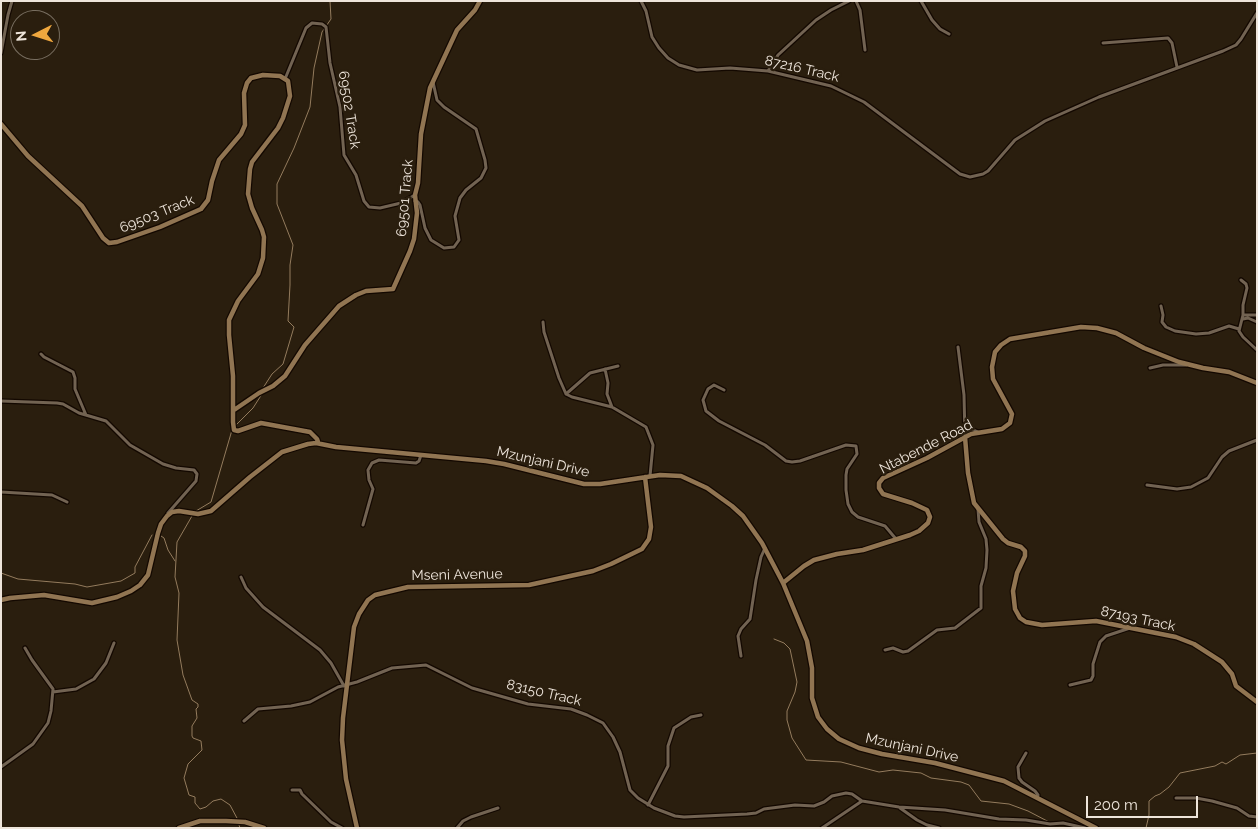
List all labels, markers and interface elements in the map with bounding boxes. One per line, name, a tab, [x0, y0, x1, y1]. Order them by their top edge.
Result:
north arrow	[10, 10, 60, 60]
text: N	[13, 30, 29, 42]
street label: 87216 Track	[763, 52, 841, 86]
street label: 69502 Track	[335, 70, 363, 150]
street label: 69501 Track	[393, 159, 417, 237]
street label: 69503 Track	[117, 191, 197, 237]
street label: Ntabende Road	[877, 416, 975, 478]
street label: Mzunjani Drive	[495, 443, 591, 481]
street label: Mseni Avenue	[411, 566, 503, 584]
street label: 87193 Track	[1099, 603, 1177, 635]
street label: 83150 Track	[505, 676, 583, 710]
street label: Mzunjani Drive	[864, 730, 960, 766]
scale bar	[1088, 786, 1200, 818]
text: 200 m	[1094, 796, 1138, 814]

